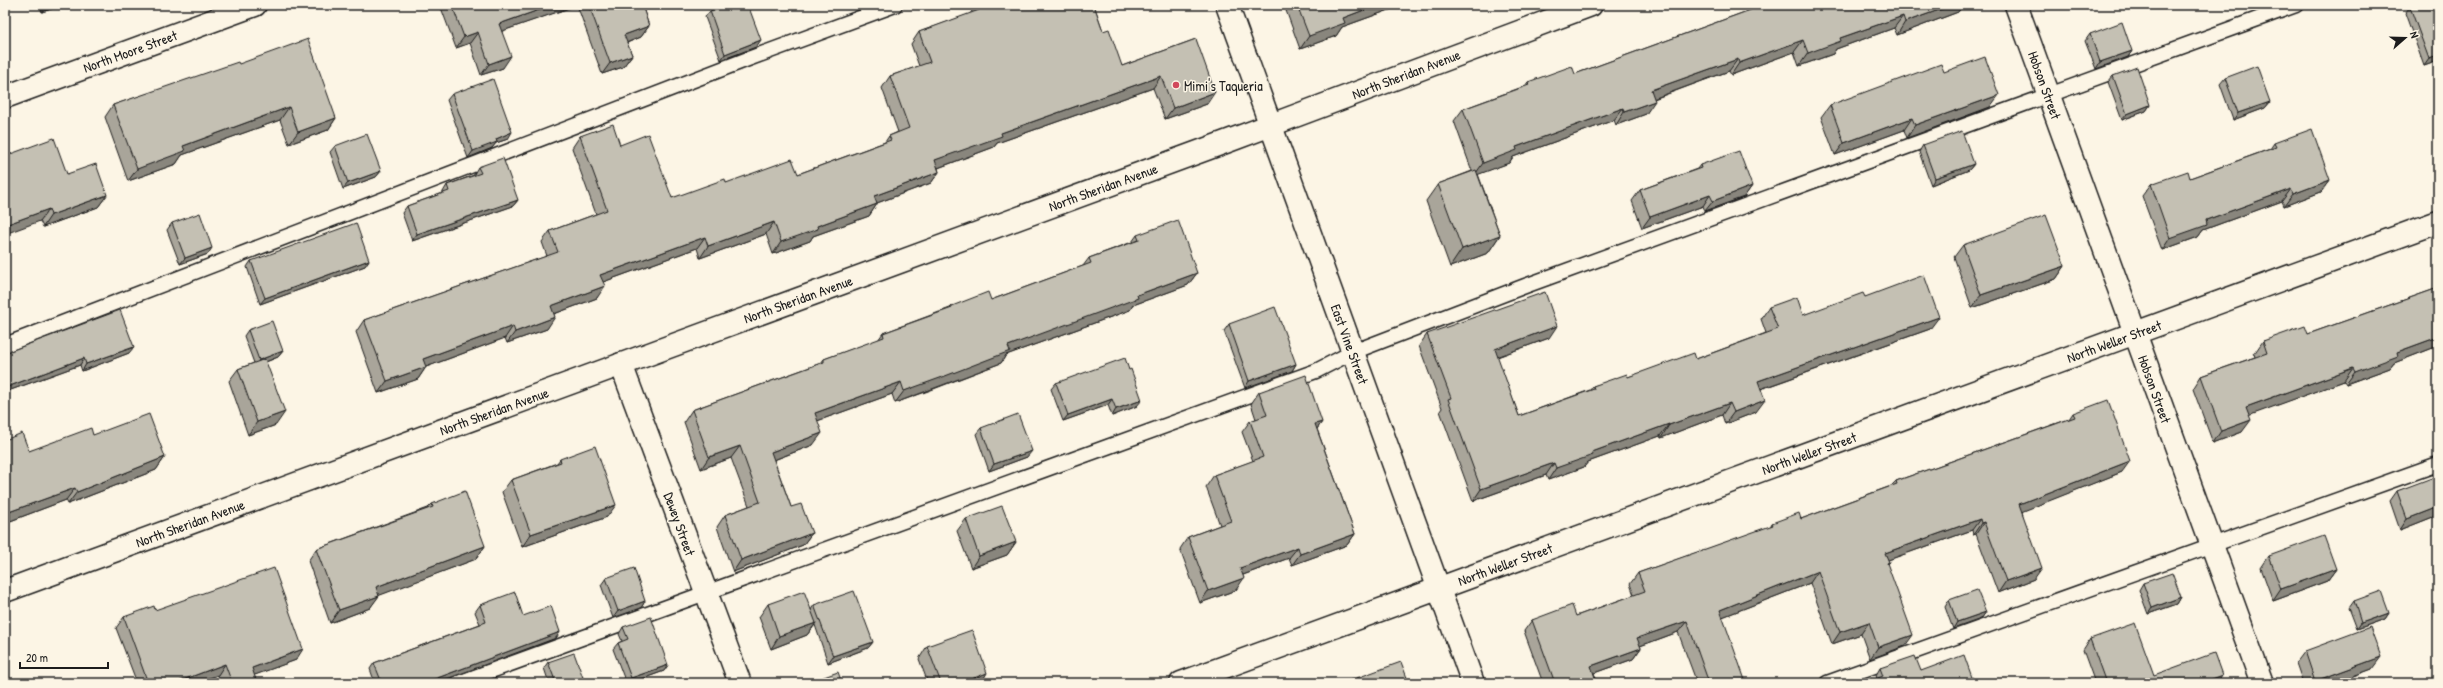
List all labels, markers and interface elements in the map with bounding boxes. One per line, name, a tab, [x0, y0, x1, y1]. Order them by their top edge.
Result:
north arrow	[2385, 18, 2425, 58]
street label: North Moore Street	[80, 25, 180, 77]
text: N	[2407, 29, 2422, 40]
street label: North Sheridan Avenue	[1349, 44, 1463, 103]
street label: Hobson Street	[2024, 48, 2066, 122]
place label: Mimi's Taqueria	[1184, 76, 1263, 96]
marker: Mimi's Taqueria	[1171, 80, 1181, 90]
street label: North Sheridan Avenue	[1046, 158, 1161, 216]
street label: North Sheridan Avenue	[741, 270, 856, 328]
street label: East Vine Street	[1327, 301, 1373, 387]
street label: North Weller Street	[2064, 315, 2164, 367]
street label: Hobson Street	[2134, 352, 2176, 426]
street label: North Sheridan Avenue	[437, 382, 552, 440]
street label: North Weller Street	[1759, 427, 1859, 479]
street label: Dewey Street	[659, 490, 700, 559]
street label: North Sheridan Avenue	[133, 494, 248, 552]
street label: North Weller Street	[1455, 538, 1555, 590]
scale bar	[20, 644, 108, 670]
text: 20 m	[26, 649, 48, 666]

